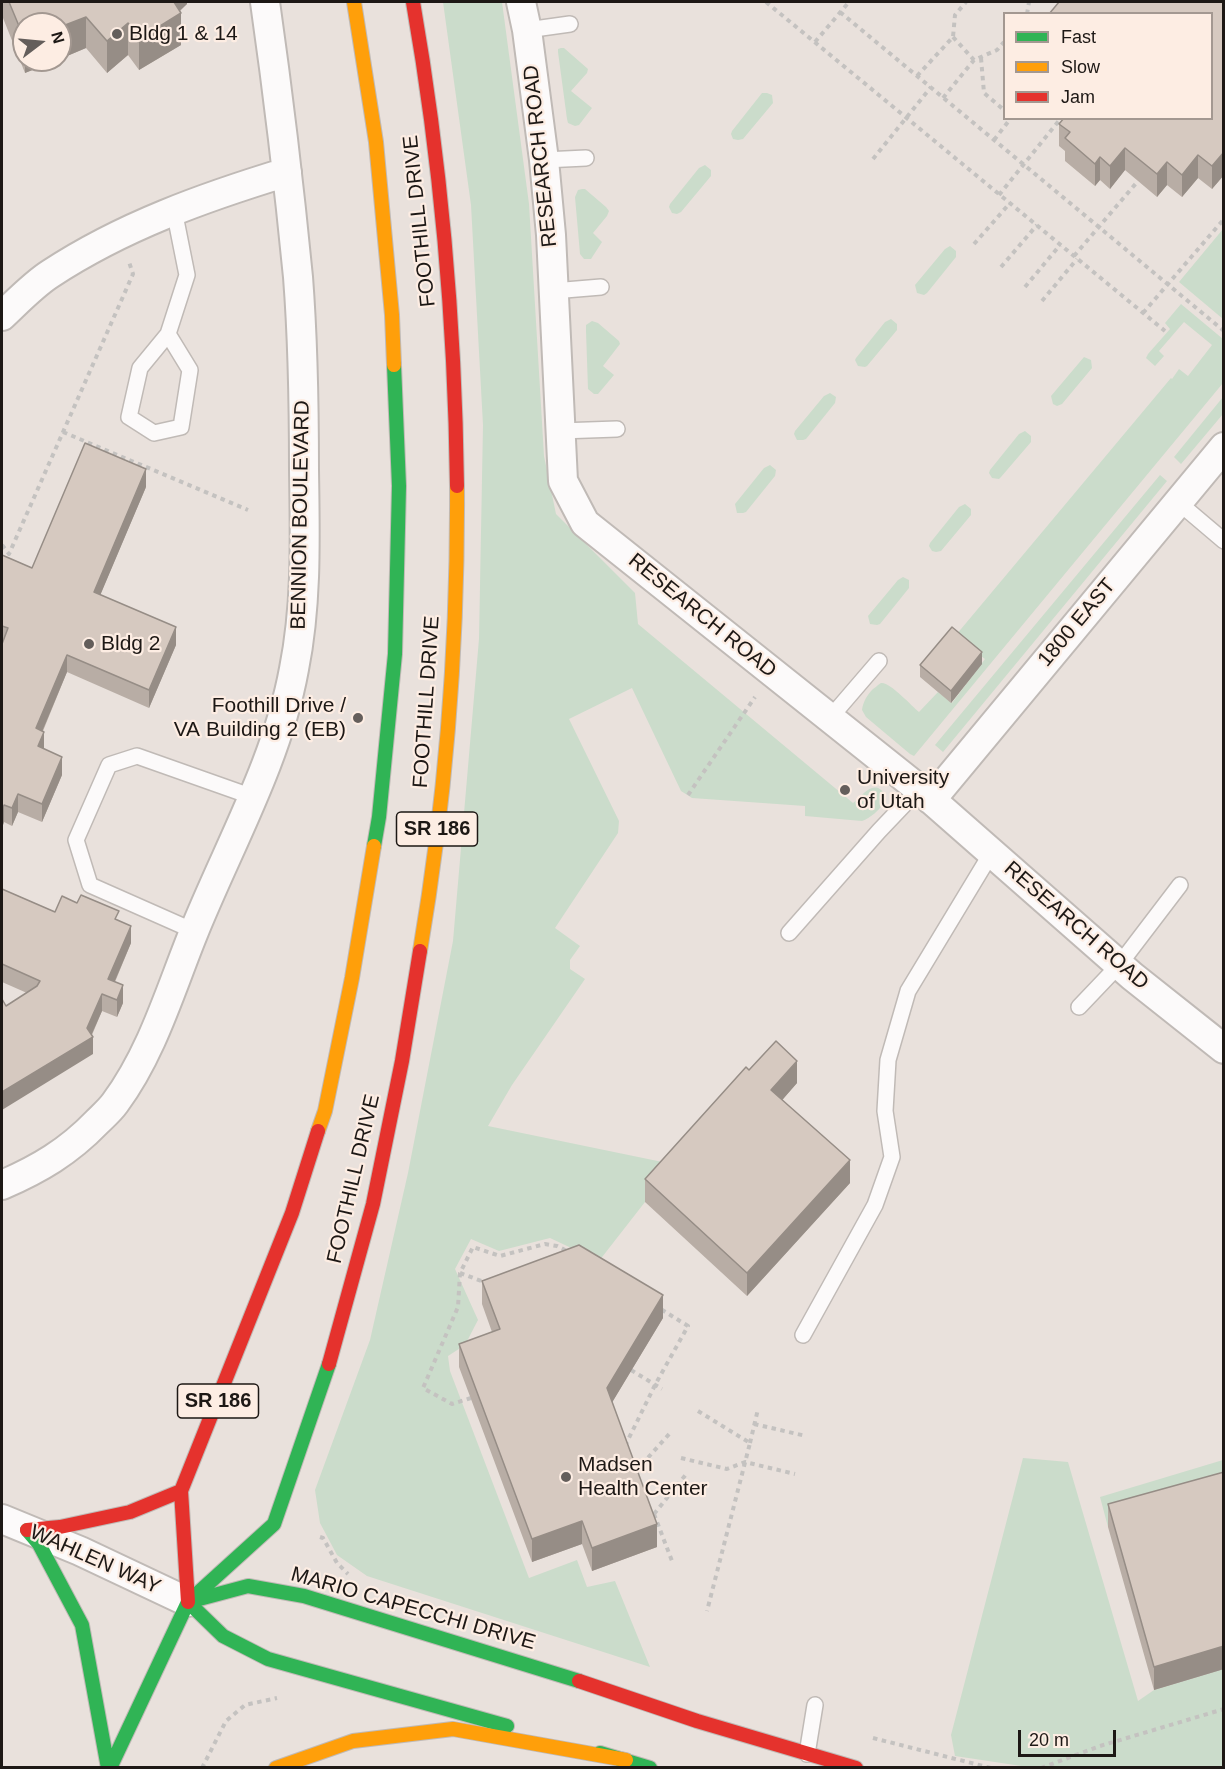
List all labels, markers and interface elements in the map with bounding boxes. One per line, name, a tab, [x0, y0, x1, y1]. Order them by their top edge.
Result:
north arrow	[12, 12, 72, 72]
legend	[1003, 12, 1213, 120]
place label: Bldg 1 & 14	[129, 21, 238, 47]
marker: Bldg 1 & 14	[110, 27, 124, 41]
text: Fast	[1061, 27, 1096, 47]
text: N	[48, 30, 68, 45]
text: Slow	[1061, 57, 1100, 77]
street label: RESEARCH ROAD	[519, 64, 563, 248]
text: Jam	[1061, 87, 1095, 107]
street label: FOOTHILL DRIVE	[398, 134, 442, 308]
street label: BENNION BOULEVARD	[286, 400, 316, 630]
street label: RESEARCH ROAD	[623, 549, 781, 683]
street label: 1800 EAST	[1033, 574, 1121, 672]
street label: FOOTHILL DRIVE	[408, 615, 446, 789]
place label: Bldg 2	[101, 631, 161, 657]
marker: Bldg 2	[82, 637, 96, 651]
place label: Foothill Drive / VA Building 2 (EB)	[174, 693, 346, 743]
marker: Foothill Drive / VA Building 2 (EB)	[351, 711, 365, 725]
place label: University of Utah	[857, 765, 949, 815]
marker: University of Utah	[838, 783, 852, 797]
road number: SR 186	[396, 812, 478, 846]
street label: RESEARCH ROAD	[999, 856, 1153, 996]
street label: FOOTHILL DRIVE	[322, 1092, 386, 1266]
road number: SR 186	[178, 1384, 258, 1418]
place label: Madsen Health Center	[578, 1452, 708, 1502]
marker: Madsen Health Center	[559, 1470, 573, 1484]
street label: WAHLEN WAY	[26, 1520, 164, 1600]
street label: MARIO CAPECCHI DRIVE	[288, 1562, 538, 1656]
scale bar	[1021, 1718, 1118, 1756]
text: 20 m	[1029, 1730, 1069, 1750]

